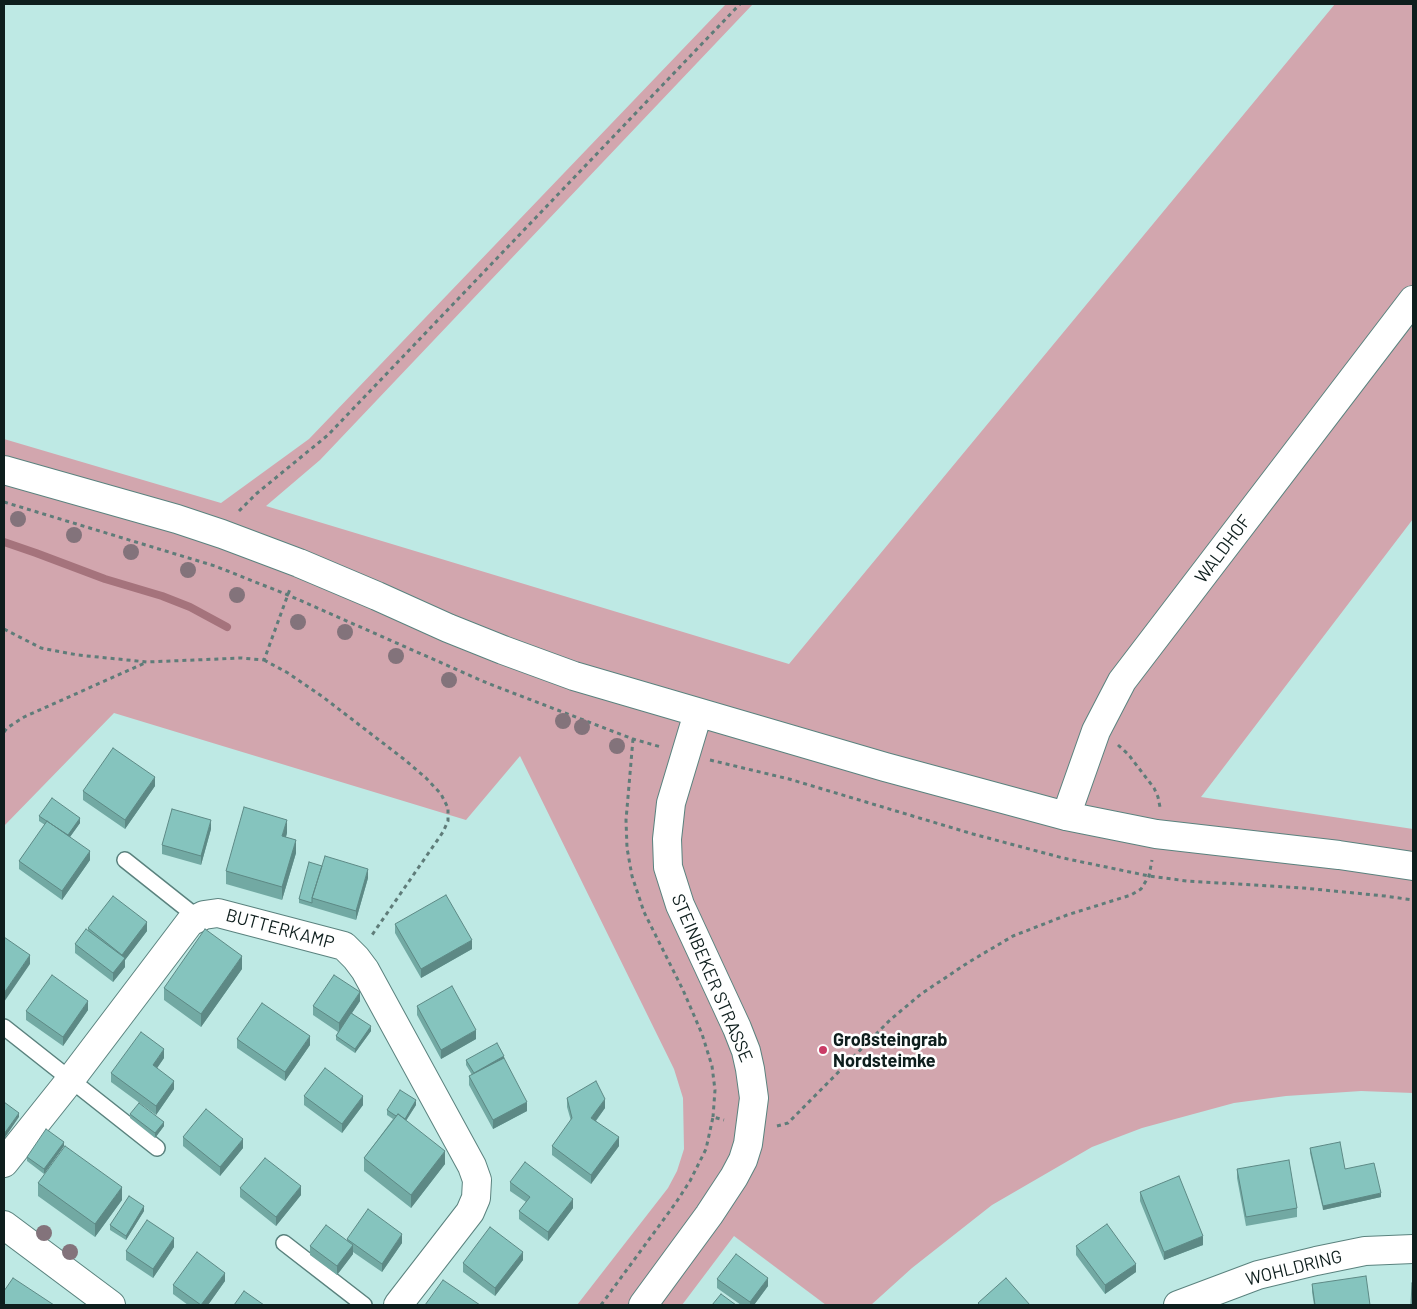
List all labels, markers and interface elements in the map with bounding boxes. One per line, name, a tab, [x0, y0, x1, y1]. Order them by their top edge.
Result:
street label: WALDHOF	[1190, 511, 1256, 587]
street label: STEINBEKER STRASSE	[667, 891, 757, 1065]
street label: BUTTERKAMP	[223, 904, 337, 954]
place label: Großsteingrab Nordsteimke	[833, 1029, 947, 1072]
marker: Großsteingrab Nordsteimke	[817, 1044, 829, 1056]
street label: WOHLDRING	[1244, 1246, 1344, 1290]

